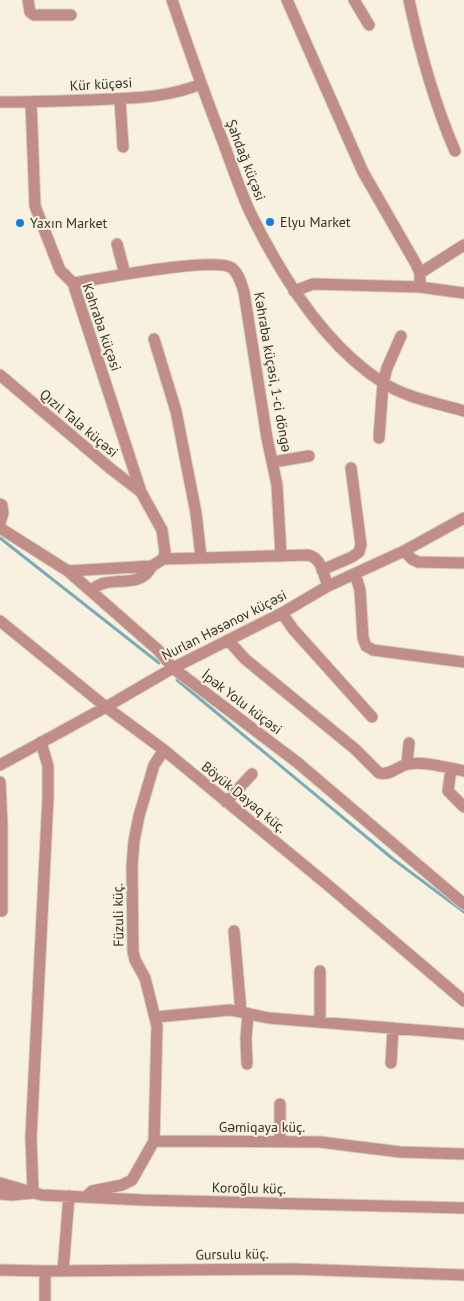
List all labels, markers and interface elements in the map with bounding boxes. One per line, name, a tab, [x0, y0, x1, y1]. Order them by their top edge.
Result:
street label: Kür küçəsi	[69, 73, 133, 95]
street label: Şahdağ küçəsi	[222, 117, 270, 203]
place label: Elyu Market	[280, 213, 351, 231]
place label: Yaxın Market	[30, 214, 108, 232]
marker: Elyu Market	[264, 216, 276, 228]
marker: Yaxın Market	[14, 217, 26, 229]
street label: Kəhraba küçəsi	[79, 281, 125, 373]
street label: Kəhraba küçəsi, 1-ci döngə	[250, 291, 296, 454]
street label: Qızıl Tala küçəsi	[36, 385, 122, 461]
street label: Nurlan Həsənov küçəsi	[158, 586, 290, 664]
street label: İpək Yolu küçəsi	[198, 666, 286, 738]
street label: Böyük Dayaq küç.	[198, 757, 290, 837]
street label: Füzuli küç.	[108, 883, 128, 947]
street label: Gəmiqaya küç.	[219, 1118, 305, 1136]
street label: Koroğlu küç.	[212, 1178, 286, 1198]
street label: Gursulu küç.	[195, 1244, 269, 1264]

